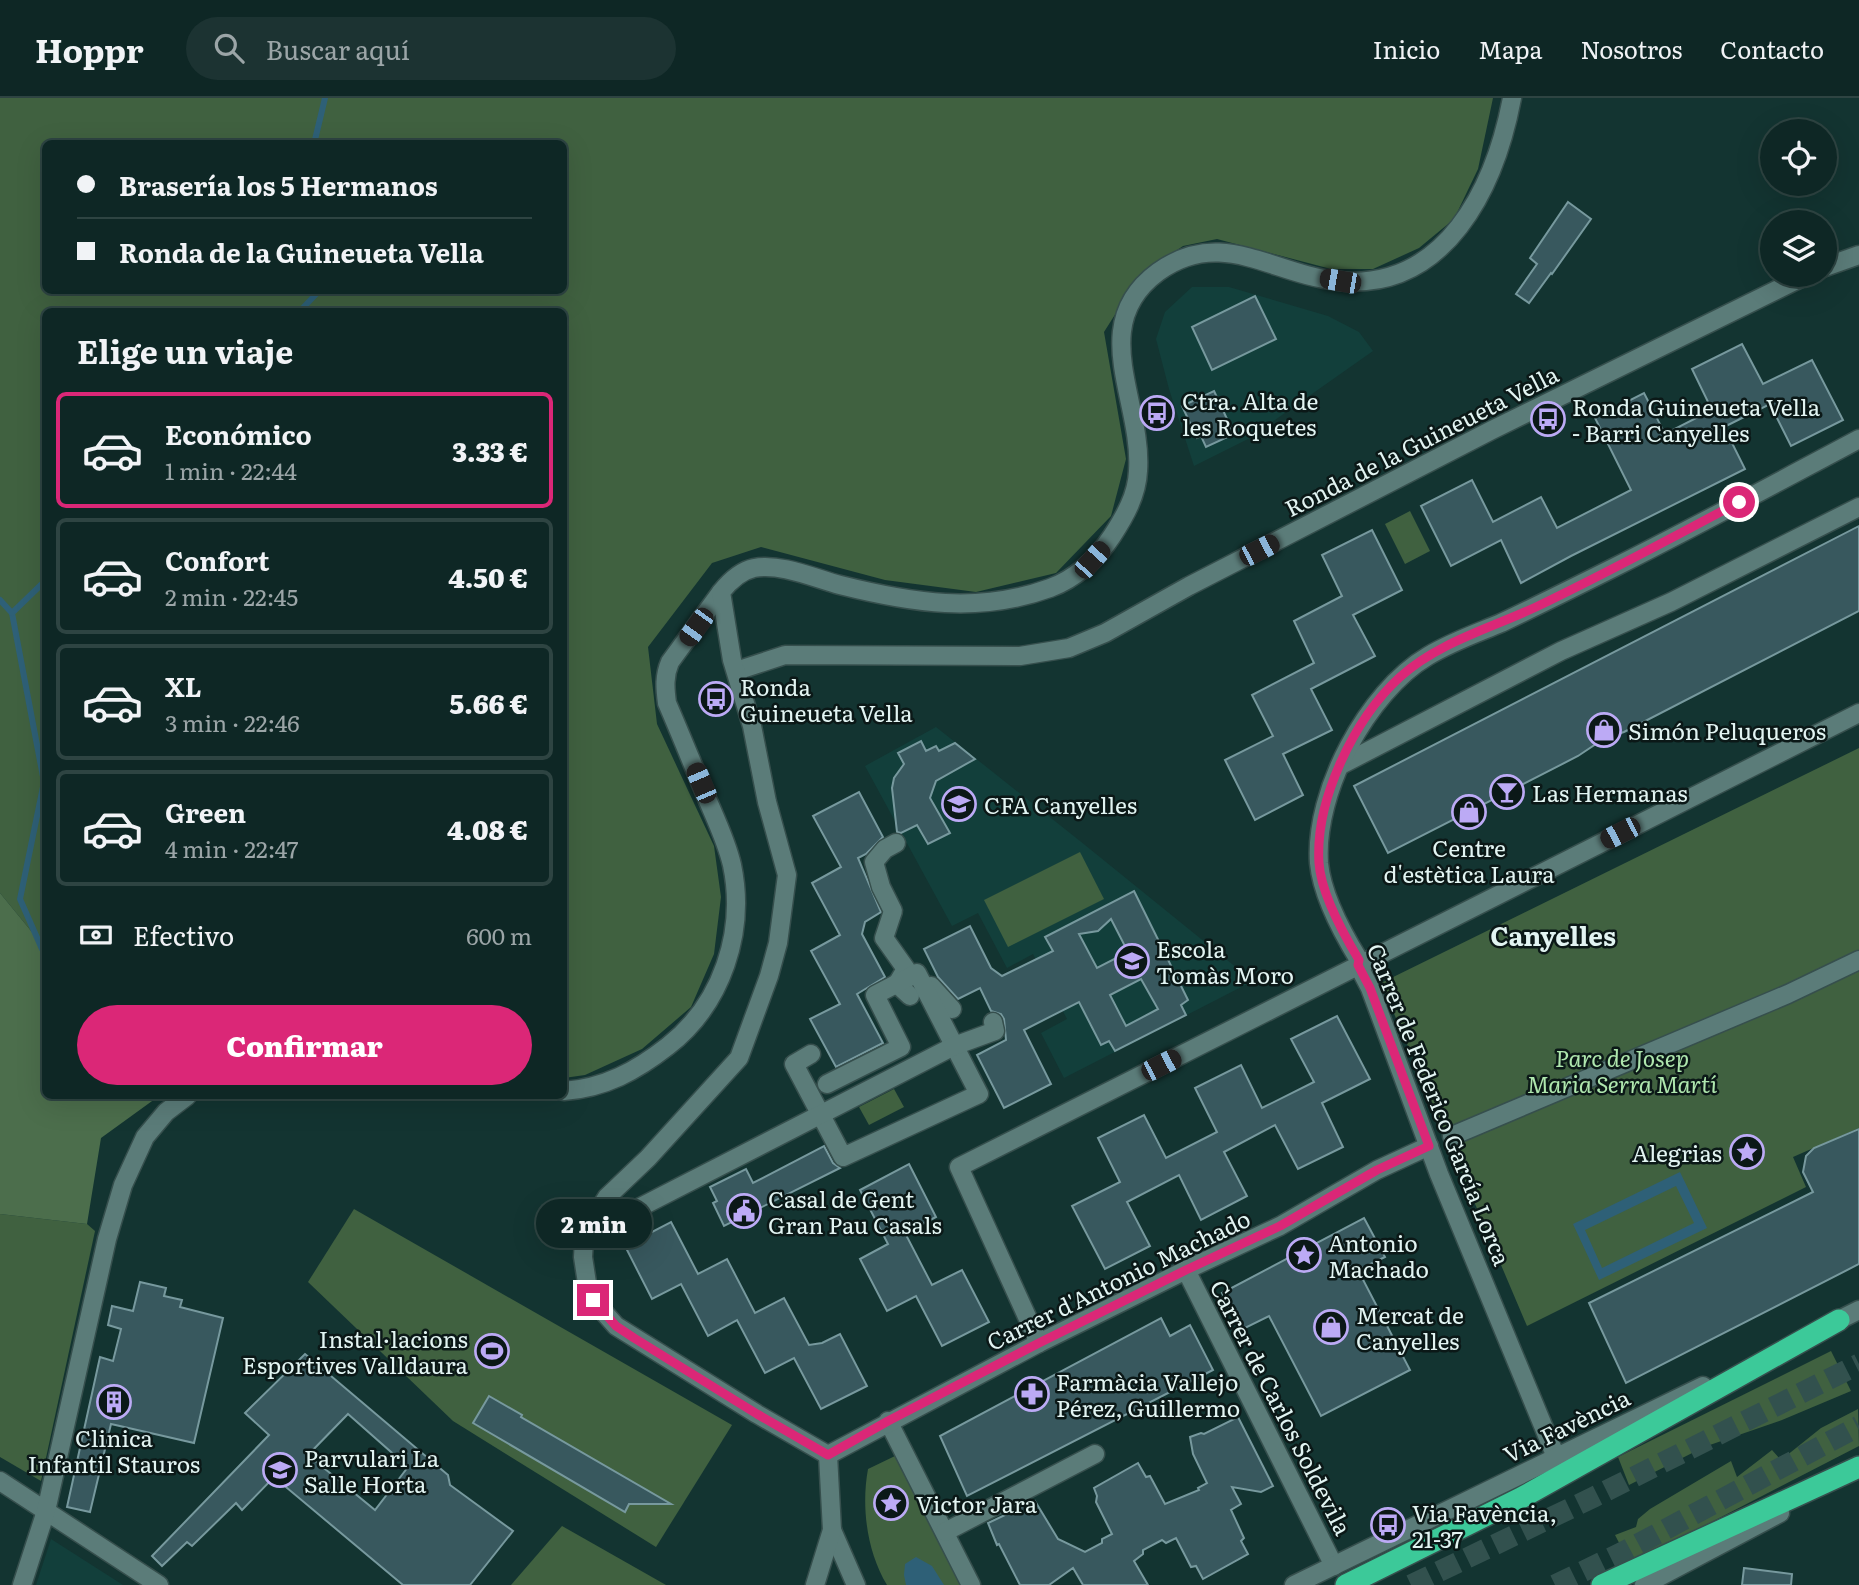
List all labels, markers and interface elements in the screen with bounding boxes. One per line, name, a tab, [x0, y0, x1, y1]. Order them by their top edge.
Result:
search box	[186, 17, 676, 80]
text: Hoppr	[35, 24, 144, 73]
icon: search	[210, 29, 248, 67]
text: Buscar aquí	[266, 29, 410, 68]
text: Inicio	[1373, 31, 1440, 66]
text: Mapa	[1478, 31, 1542, 66]
text: Nosotros	[1580, 31, 1682, 66]
text: Contacto	[1720, 31, 1824, 66]
map controls	[1760, 119, 1837, 287]
button: locate	[1760, 119, 1837, 196]
text: Brasería los 5 Hermanos	[119, 165, 438, 204]
button: layers	[1760, 210, 1837, 287]
text: Ronda de la Guineueta Vella	[119, 232, 484, 271]
car	[1318, 267, 1363, 295]
text: Elige un viaje	[77, 326, 293, 374]
street label: Ronda de la Guineueta Vella	[1278, 356, 1564, 524]
place label: Ctra. Alta de les Roquetes	[1182, 383, 1318, 443]
place label: Ronda Guineueta Vella - Barri Canyelles	[1572, 389, 1821, 449]
bus stop icon: Ctra. Alta de les Roquetes	[1138, 394, 1176, 432]
bus stop icon: Ronda Guineueta Vella - Barri Canyelles	[1529, 400, 1567, 438]
text: Económico	[165, 414, 312, 453]
icon: car	[81, 419, 144, 482]
text: 3.33 €	[452, 431, 528, 470]
text: 1 min · 22:44	[165, 453, 297, 487]
route start	[1723, 486, 1755, 518]
car	[1236, 531, 1283, 569]
car	[1071, 537, 1114, 583]
text: Confort	[165, 540, 269, 579]
icon: car	[81, 545, 144, 608]
text: 4.50 €	[448, 557, 528, 596]
text: 2 min · 22:45	[165, 579, 298, 613]
car	[676, 604, 717, 650]
text: XL	[165, 666, 202, 705]
place label: Ronda Guineueta Vella	[740, 669, 913, 729]
icon: car	[81, 671, 144, 734]
bus stop icon: Ronda Guineueta Vella	[697, 680, 735, 718]
text: 5.66 €	[450, 683, 528, 722]
text: 3 min · 22:46	[165, 705, 300, 739]
shop icon: Simón Peluqueros	[1585, 711, 1623, 749]
place label: Simón Peluqueros	[1628, 713, 1826, 747]
car	[684, 760, 719, 806]
bar icon: Las Hermanas	[1488, 773, 1526, 811]
place label: Las Hermanas	[1532, 775, 1688, 809]
school or university icon: CFA Canyelles	[940, 785, 978, 823]
place label: CFA Canyelles	[984, 787, 1137, 821]
text: Green	[165, 792, 246, 831]
shop icon: Centre d'estètica Laura	[1450, 793, 1488, 831]
icon: car	[81, 797, 144, 860]
text: 4.08 €	[447, 809, 528, 848]
car	[1597, 814, 1644, 852]
place label: Centre d'estètica Laura	[1383, 830, 1555, 890]
text: 4 min · 22:47	[165, 831, 298, 865]
text: Efectivo	[133, 915, 234, 954]
district label: Canyelles	[1490, 915, 1616, 954]
icon: cash	[77, 916, 115, 954]
text: 600 m	[466, 918, 532, 952]
place label: Escola Tomàs Moro	[1156, 931, 1294, 991]
street label: Carrer de Federico García Lorca	[1360, 938, 1521, 1271]
school or university icon: Escola Tomàs Moro	[1113, 942, 1151, 980]
button: Confirmar	[77, 1005, 532, 1085]
park label: Parc de Josep Maria Serra Martí	[1527, 1040, 1717, 1100]
car	[1138, 1046, 1185, 1084]
place icon: Alegrias	[1728, 1133, 1766, 1171]
place label: Alegrias	[1632, 1135, 1722, 1169]
place label: Casal de Gent Gran Pau Casals	[768, 1181, 942, 1241]
public building icon: Casal de Gent Gran Pau Casals	[725, 1192, 763, 1230]
callout: 2 min	[535, 1198, 651, 1248]
street label: Carrer d'Antonio Machado	[980, 1200, 1256, 1358]
text: 2 min	[561, 1206, 627, 1240]
place label: Antonio Machado	[1328, 1225, 1429, 1285]
place icon: Antonio Machado	[1285, 1236, 1323, 1274]
street label: Carrer de Carlos Soldevila	[1203, 1274, 1362, 1541]
route end	[577, 1284, 609, 1316]
place label: Mercat de Canyelles	[1356, 1297, 1464, 1357]
shop icon: Mercat de Canyelles	[1312, 1308, 1350, 1346]
place label: Instal·lacions Esportives Valldaura	[242, 1321, 469, 1381]
sports icon: Instal·lacions Esportives Valldaura	[473, 1332, 511, 1370]
place label: Farmàcia Vallejo Pérez, Guillermo	[1056, 1364, 1240, 1424]
pharmacy icon: Farmàcia Vallejo Pérez, Guillermo	[1013, 1375, 1051, 1413]
street label: Via Favència	[1497, 1379, 1636, 1470]
building icon: Clinica Infantil Stauros	[95, 1383, 133, 1421]
place label: Clinica Infantil Stauros	[28, 1420, 200, 1480]
place label: Parvulari La Salle Horta	[304, 1440, 440, 1500]
school or university icon: Parvulari La Salle Horta	[261, 1451, 299, 1489]
place icon: Victor Jara	[872, 1484, 910, 1522]
place label: Victor Jara	[916, 1486, 1038, 1520]
place label: Via Favència, 21-37	[1412, 1495, 1557, 1555]
bus stop icon: Via Favència, 21-37	[1369, 1506, 1407, 1544]

